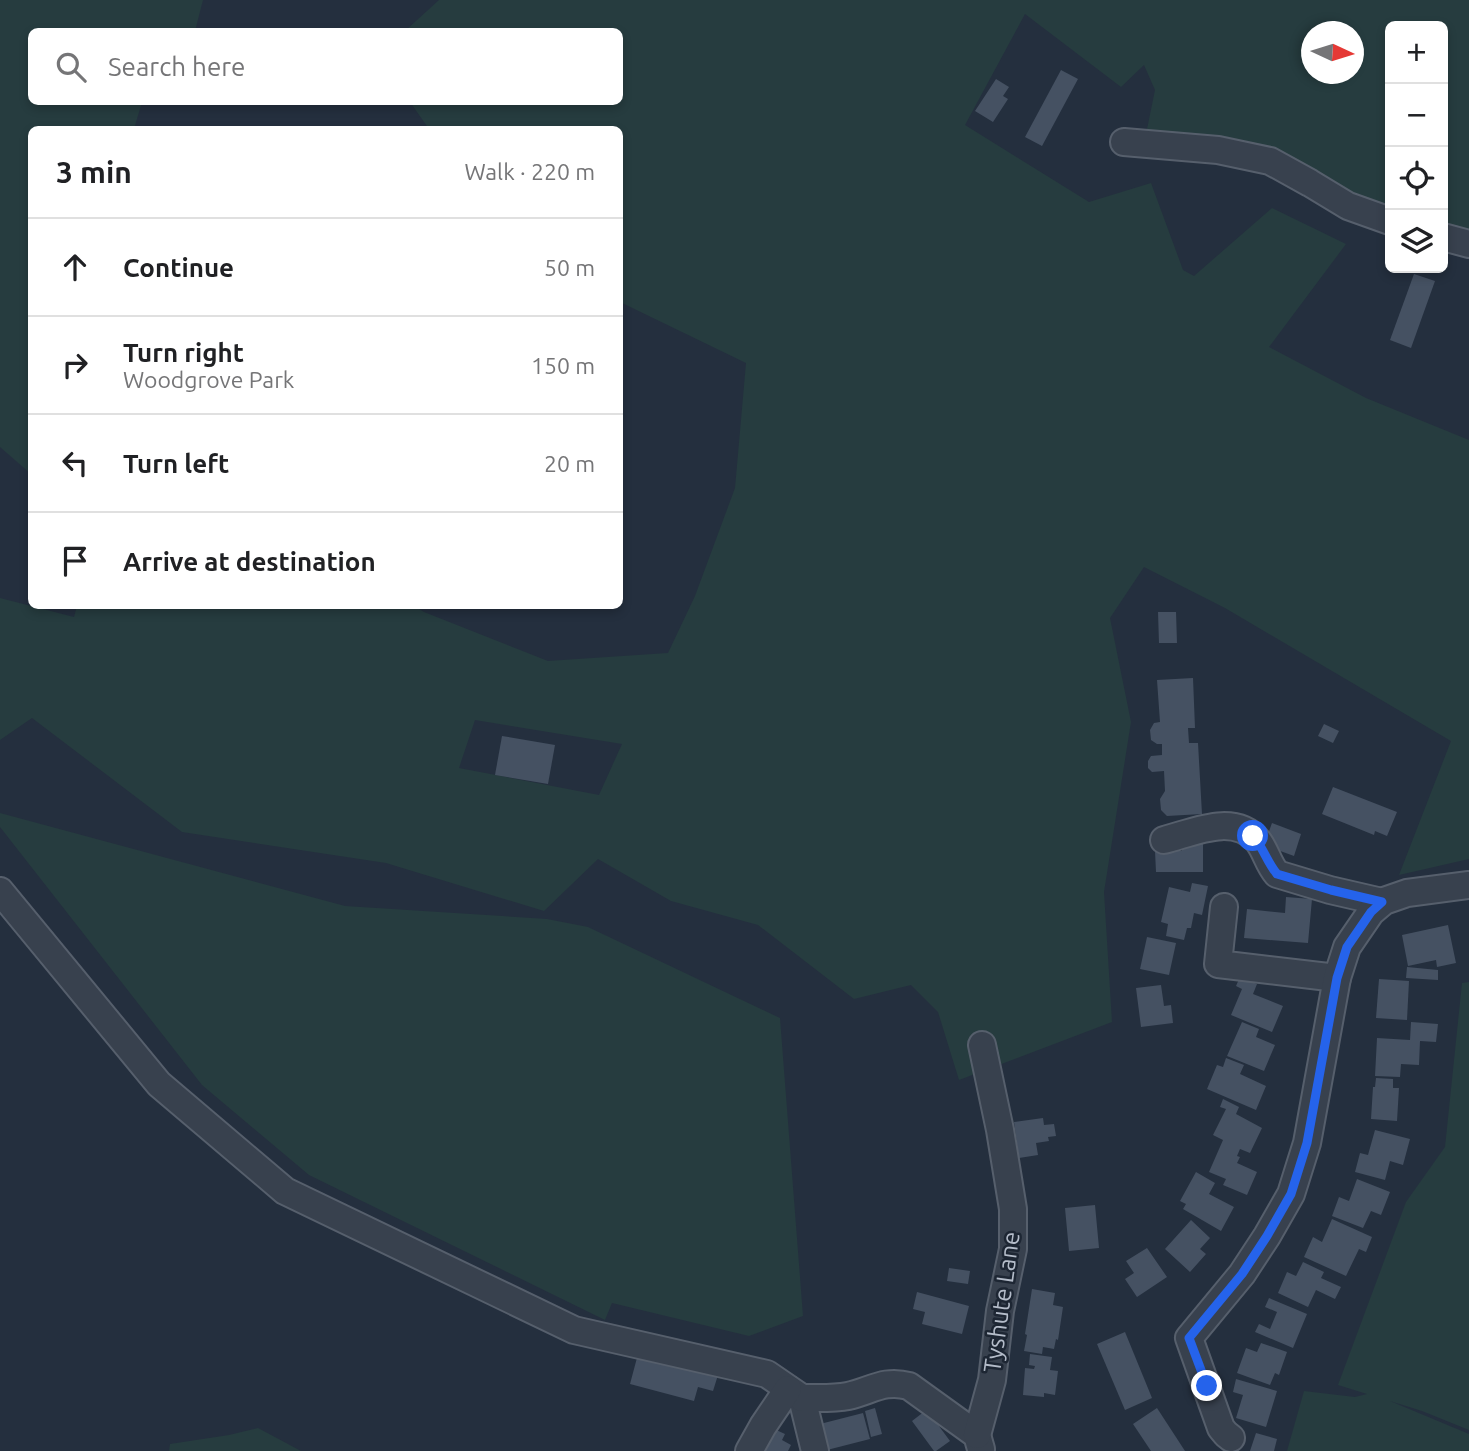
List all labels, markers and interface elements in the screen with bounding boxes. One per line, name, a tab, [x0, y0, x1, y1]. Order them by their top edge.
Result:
north arrow	[1301, 21, 1364, 84]
map controls	[1385, 21, 1448, 273]
button: +	[1385, 21, 1448, 84]
search box	[28, 28, 623, 105]
icon: search	[52, 48, 90, 86]
text: Search here	[108, 52, 245, 81]
button: −	[1385, 84, 1448, 147]
button: locate	[1385, 147, 1448, 210]
text: 3 min	[56, 155, 132, 189]
text: Walk · 220 m	[464, 159, 595, 184]
button: layers	[1385, 210, 1448, 273]
icon: ahead	[56, 248, 94, 286]
text: Continue	[123, 253, 234, 282]
text: 50 m	[544, 255, 595, 280]
text: Turn right	[123, 338, 244, 367]
icon: right	[56, 346, 94, 384]
text: 150 m	[531, 353, 595, 378]
text: Woodgrove Park	[123, 367, 294, 392]
icon: left	[56, 444, 94, 482]
text: Turn left	[123, 449, 229, 478]
text: 20 m	[544, 451, 595, 476]
icon: arrive	[56, 542, 94, 580]
text: Arrive at destination	[123, 547, 376, 576]
route start	[1237, 820, 1268, 851]
street label: Tyshute Lane	[978, 1230, 1025, 1374]
route end	[1191, 1370, 1222, 1401]

